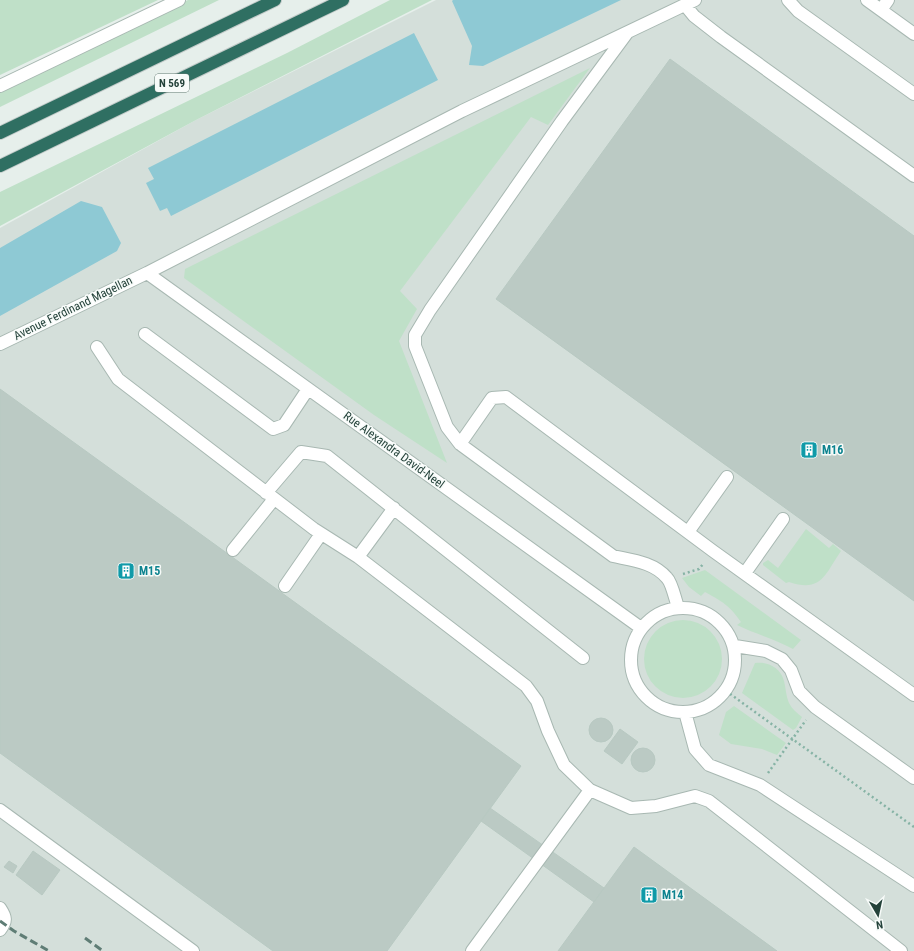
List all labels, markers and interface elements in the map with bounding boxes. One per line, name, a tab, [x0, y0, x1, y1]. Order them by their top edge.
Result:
road number: N 569	[155, 74, 189, 92]
street label: Avenue Ferdinand Magellan	[11, 273, 135, 343]
street label: Rue Alexandra David-Neel	[341, 409, 447, 491]
building icon: M16	[799, 440, 819, 460]
place label: M16	[822, 443, 843, 457]
building icon: M15	[116, 561, 136, 581]
place label: M15	[139, 564, 160, 578]
building icon: M14	[639, 885, 659, 905]
place label: M14	[662, 888, 683, 902]
north arrow	[858, 895, 898, 935]
text: N	[875, 917, 884, 931]

